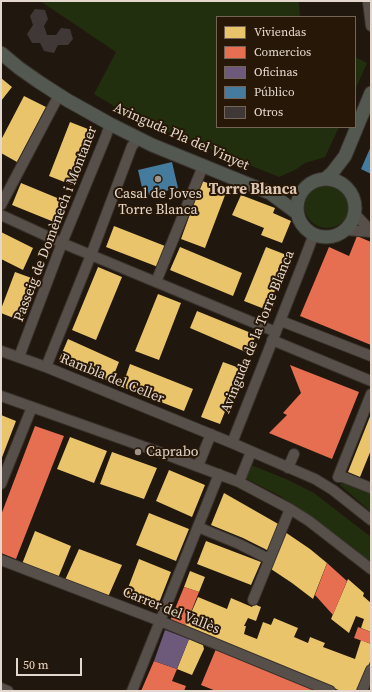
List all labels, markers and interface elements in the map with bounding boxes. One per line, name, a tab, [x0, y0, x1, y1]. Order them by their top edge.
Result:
legend	[216, 16, 356, 128]
text: Viviendas	[254, 24, 306, 40]
text: Comercios	[254, 44, 311, 60]
text: Oficinas	[254, 64, 298, 80]
text: Público	[254, 84, 294, 100]
street label: Avinguda Pla del Vinyet	[111, 100, 251, 174]
text: Otros	[254, 104, 283, 120]
street label: Passeig de Domènech i Montaner	[11, 124, 101, 324]
marker: Casal de Joves Torre Blanca	[153, 174, 163, 184]
district label: Torre Blanca	[209, 181, 297, 199]
place label: Casal de Joves Torre Blanca	[114, 186, 202, 218]
street label: Avinguda de la Torre Blanca	[218, 248, 298, 416]
street label: Rambla del Celler	[58, 350, 166, 408]
place label: Caprabo	[146, 444, 198, 460]
marker: Caprabo	[133, 447, 143, 457]
street label: Carrer del Vallès	[120, 584, 222, 638]
scale bar	[18, 650, 84, 676]
text: 50 m	[23, 657, 49, 673]

